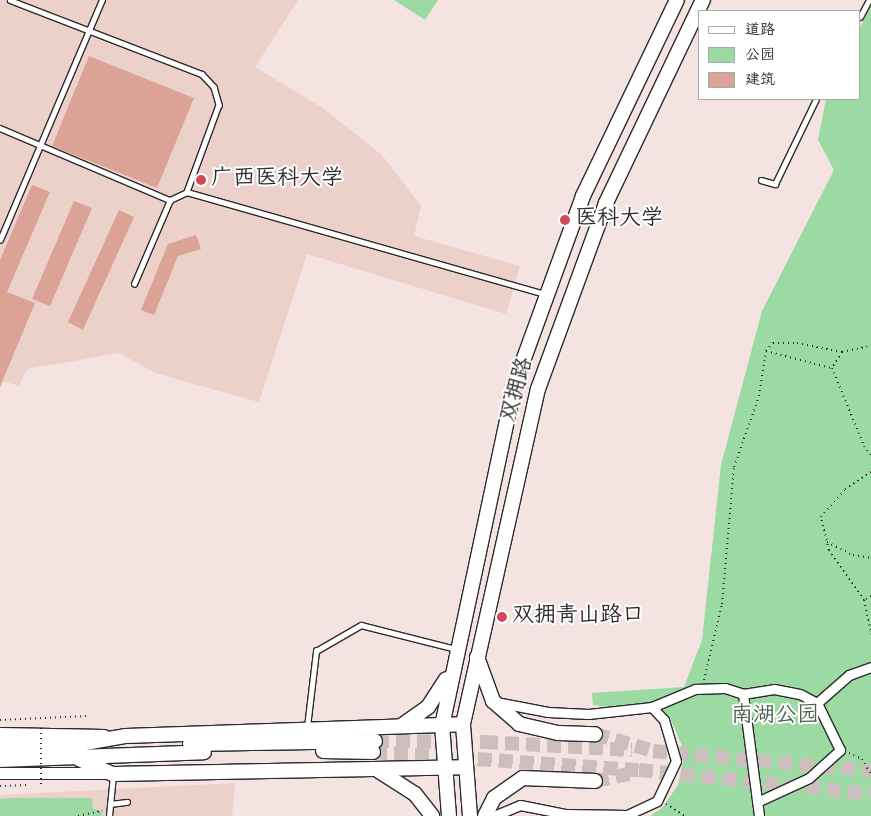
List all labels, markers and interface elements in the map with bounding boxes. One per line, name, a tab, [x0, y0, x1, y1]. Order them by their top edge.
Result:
legend	[698, 10, 861, 100]
text: 道路	[745, 19, 775, 41]
text: 公园	[745, 44, 775, 66]
text: 建筑	[745, 69, 775, 91]
place label: 广西医科大学	[211, 167, 343, 193]
marker: 广西医科大学	[195, 174, 207, 186]
place label: 医科大学	[575, 207, 663, 233]
marker: 医科大学	[559, 214, 571, 226]
street label: 双拥路	[496, 355, 540, 425]
place label: 双拥青山路口	[512, 604, 644, 630]
marker: 双拥青山路口	[496, 611, 508, 623]
park label: 南湖公园	[731, 704, 819, 730]

